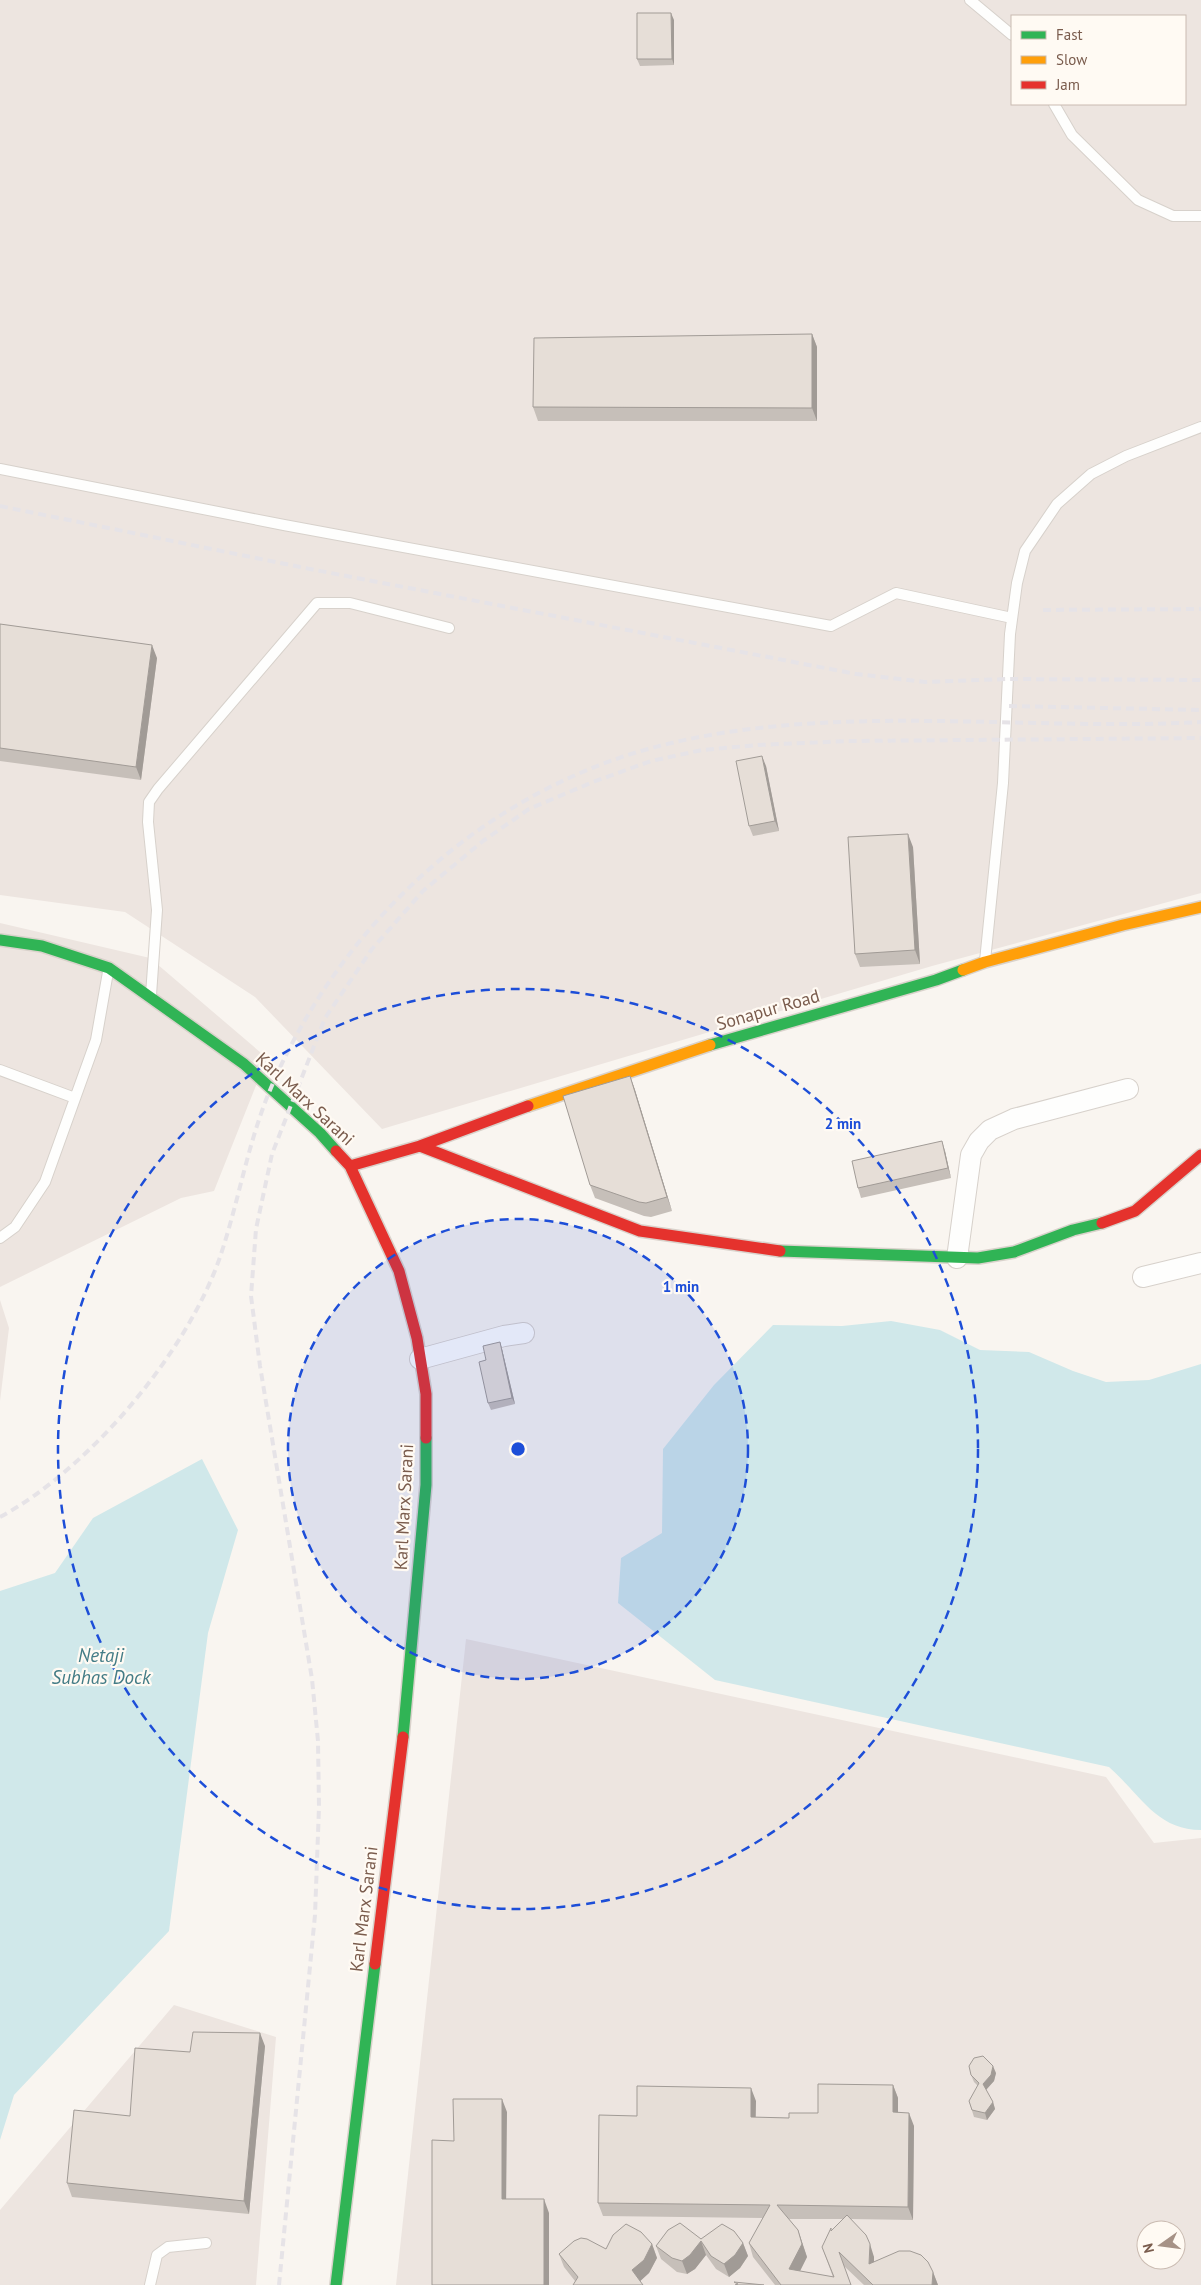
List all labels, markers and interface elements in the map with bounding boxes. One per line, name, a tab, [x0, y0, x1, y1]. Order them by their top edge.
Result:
legend	[1011, 15, 1186, 105]
text: Fast	[1056, 25, 1083, 44]
text: Slow	[1056, 50, 1087, 69]
text: Jam	[1055, 75, 1080, 94]
street label: Sonapur Road	[714, 984, 822, 1035]
street label: Karl Marx Sarani	[251, 1047, 359, 1150]
text: 2 min	[825, 1114, 861, 1133]
text: 1 min	[663, 1277, 699, 1296]
centre of rings	[509, 1440, 527, 1458]
street label: Karl Marx Sarani	[389, 1443, 418, 1571]
water label: Netaji Subhas Dock	[52, 1643, 152, 1689]
street label: Karl Marx Sarani	[344, 1845, 383, 1973]
north arrow	[1136, 2220, 1186, 2270]
text: N	[1139, 2242, 1158, 2255]

